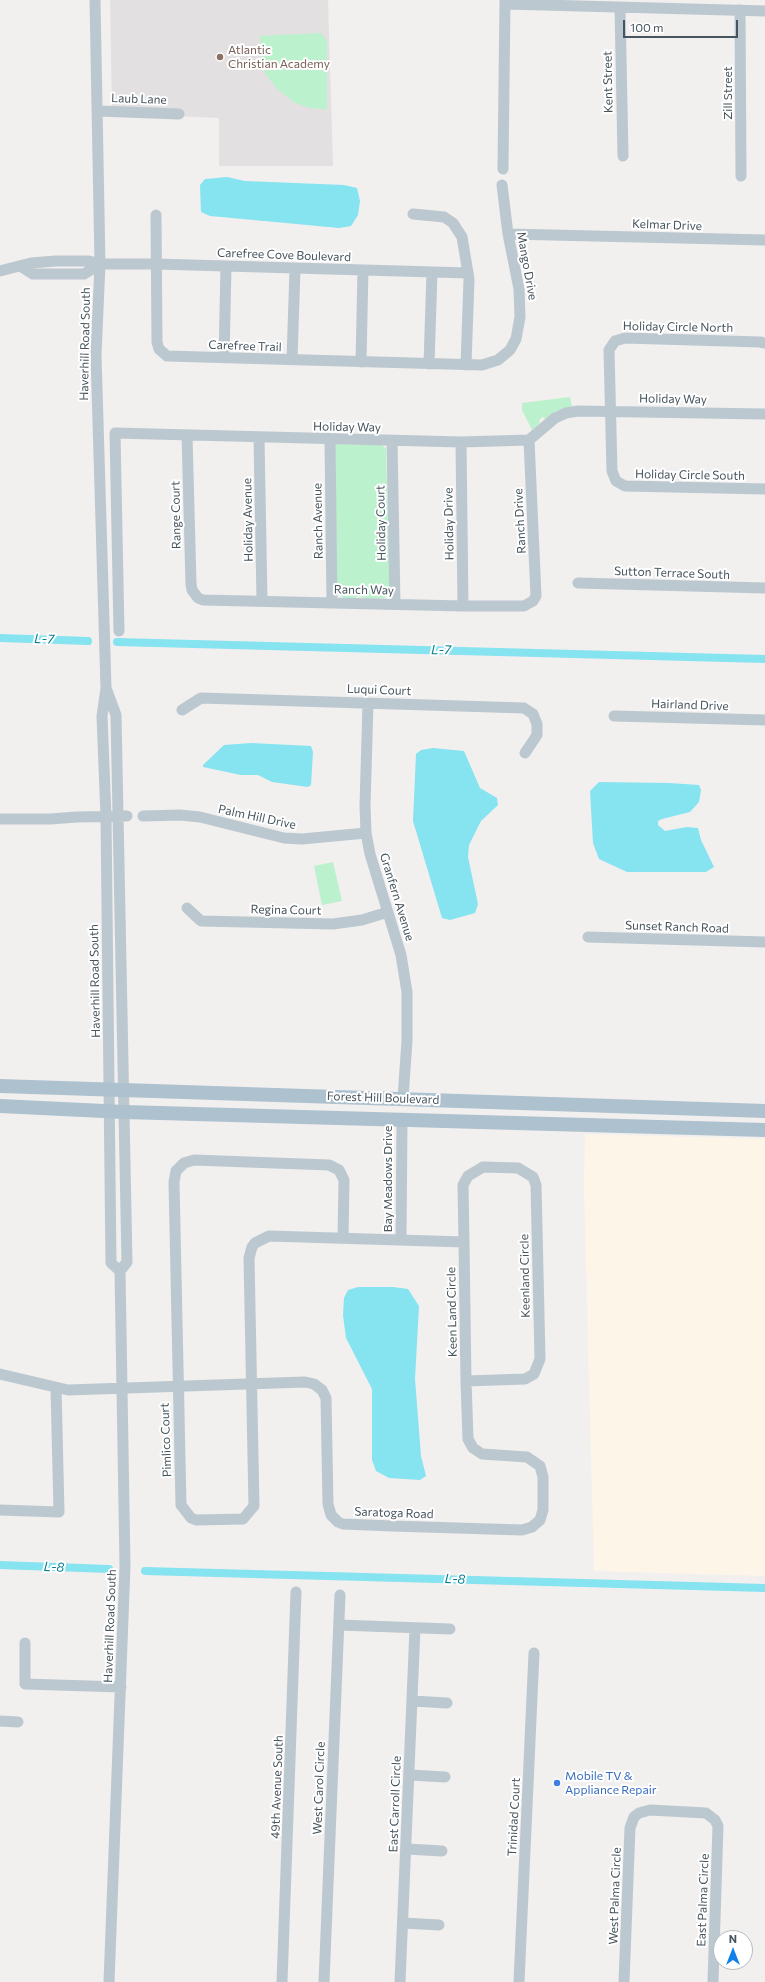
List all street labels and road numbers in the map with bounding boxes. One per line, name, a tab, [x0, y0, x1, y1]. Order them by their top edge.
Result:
street label: Kent Street	[600, 51, 616, 113]
street label: Zill Street	[721, 66, 735, 120]
street label: Laub Lane	[111, 91, 167, 107]
street label: Kelmar Drive	[632, 217, 702, 233]
street label: Mango Drive	[514, 231, 540, 301]
street label: Carefree Cove Boulevard	[217, 245, 351, 265]
street label: Haverhill Road South	[77, 287, 93, 401]
street label: Holiday Circle North	[623, 319, 733, 335]
street label: Carefree Trail	[208, 338, 282, 354]
street label: Holiday Way	[639, 391, 707, 407]
street label: Holiday Way	[313, 419, 381, 435]
street label: Holiday Circle South	[635, 467, 745, 483]
street label: Holiday Avenue	[240, 478, 256, 562]
street label: Range Court	[168, 481, 184, 549]
street label: Ranch Avenue	[310, 483, 326, 559]
street label: Holiday Court	[373, 485, 389, 561]
street label: Holiday Drive	[441, 487, 457, 561]
street label: Ranch Drive	[511, 488, 529, 554]
street label: Sutton Terrace South	[614, 564, 730, 582]
street label: Ranch Way	[334, 582, 394, 598]
street label: Luqui Court	[347, 682, 411, 698]
street label: Hairland Drive	[651, 696, 729, 714]
street label: Palm Hill Drive	[217, 802, 297, 832]
street label: Granfern Avenue	[377, 851, 417, 943]
street label: Regina Court	[250, 902, 322, 918]
street label: Sunset Ranch Road	[625, 918, 729, 936]
street label: Haverhill Road South	[87, 924, 103, 1038]
street label: Forest Hill Boulevard	[327, 1089, 439, 1107]
street label: Bay Meadows Drive	[381, 1126, 395, 1232]
street label: Keenland Circle	[517, 1234, 533, 1318]
street label: Keen Land Circle	[444, 1267, 460, 1357]
street label: Pimlico Court	[158, 1403, 174, 1477]
street label: Saratoga Road	[354, 1504, 434, 1522]
street label: Haverhill Road South	[101, 1569, 119, 1683]
street label: 49th Avenue South	[268, 1735, 286, 1839]
street label: West Carol Circle	[310, 1741, 328, 1835]
street label: East Carroll Circle	[386, 1755, 404, 1853]
street label: Trinidad Court	[505, 1777, 523, 1857]
street label: West Palma Circle	[606, 1847, 624, 1945]
street label: East Palma Circle	[694, 1853, 712, 1947]

